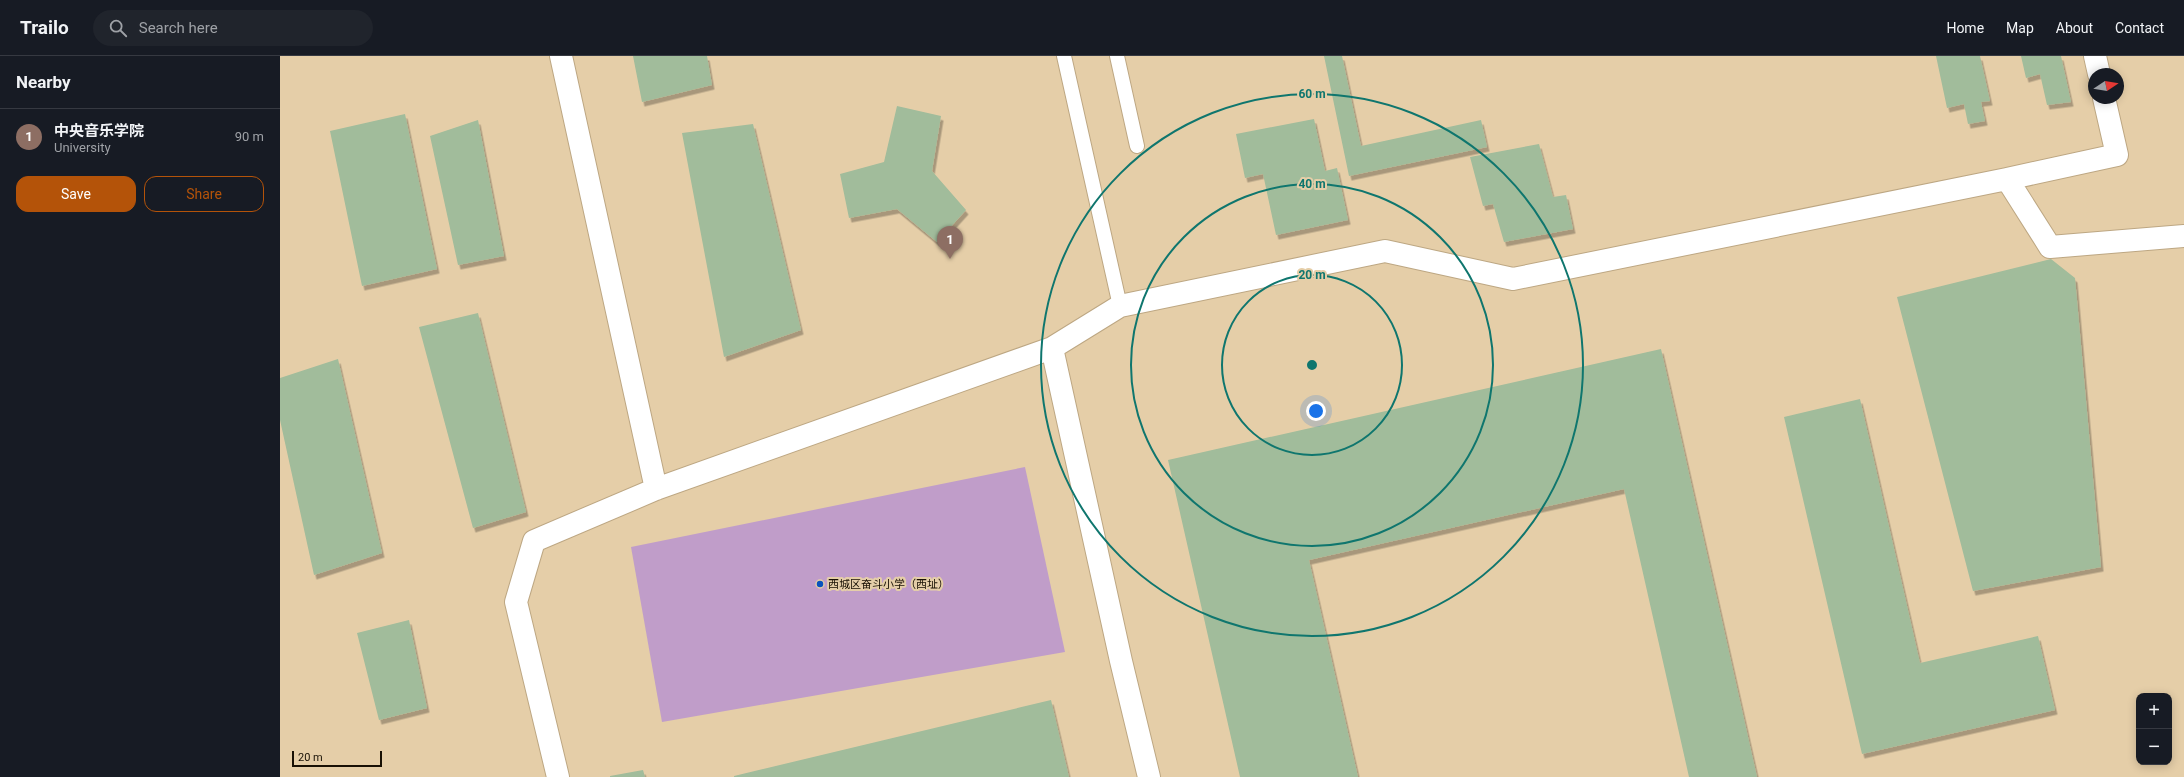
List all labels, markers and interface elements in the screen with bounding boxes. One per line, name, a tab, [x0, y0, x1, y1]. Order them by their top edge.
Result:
search box	[93, 10, 373, 46]
text: Trailo	[20, 16, 69, 39]
icon: search	[107, 17, 129, 39]
text: Search here	[139, 19, 218, 37]
text: Home	[1946, 20, 1984, 36]
text: Map	[2006, 20, 2034, 36]
text: About	[2056, 20, 2093, 36]
text: Contact	[2115, 20, 2164, 36]
north arrow	[2088, 68, 2124, 104]
text: Nearby	[16, 72, 71, 92]
text: 60 m	[1298, 87, 1326, 101]
text: 中央音乐学院	[54, 122, 144, 140]
text: 1	[25, 129, 33, 144]
text: 90 m	[235, 129, 264, 144]
text: University	[54, 140, 111, 155]
button: Save	[16, 176, 136, 212]
button: Share	[144, 176, 264, 212]
text: 40 m	[1298, 177, 1326, 191]
pin: 1	[937, 226, 963, 259]
text: 20 m	[1298, 268, 1326, 282]
centre of rings	[1305, 358, 1319, 372]
your location	[1306, 401, 1326, 421]
place label: 西城区奋斗小学（西址）	[828, 578, 949, 591]
marker: 西城区奋斗小学（西址）	[815, 579, 825, 589]
map controls	[2136, 693, 2172, 765]
button: +	[2136, 693, 2172, 729]
button: −	[2136, 729, 2172, 765]
scale bar	[292, 749, 382, 768]
text: 20 m	[298, 751, 323, 764]

